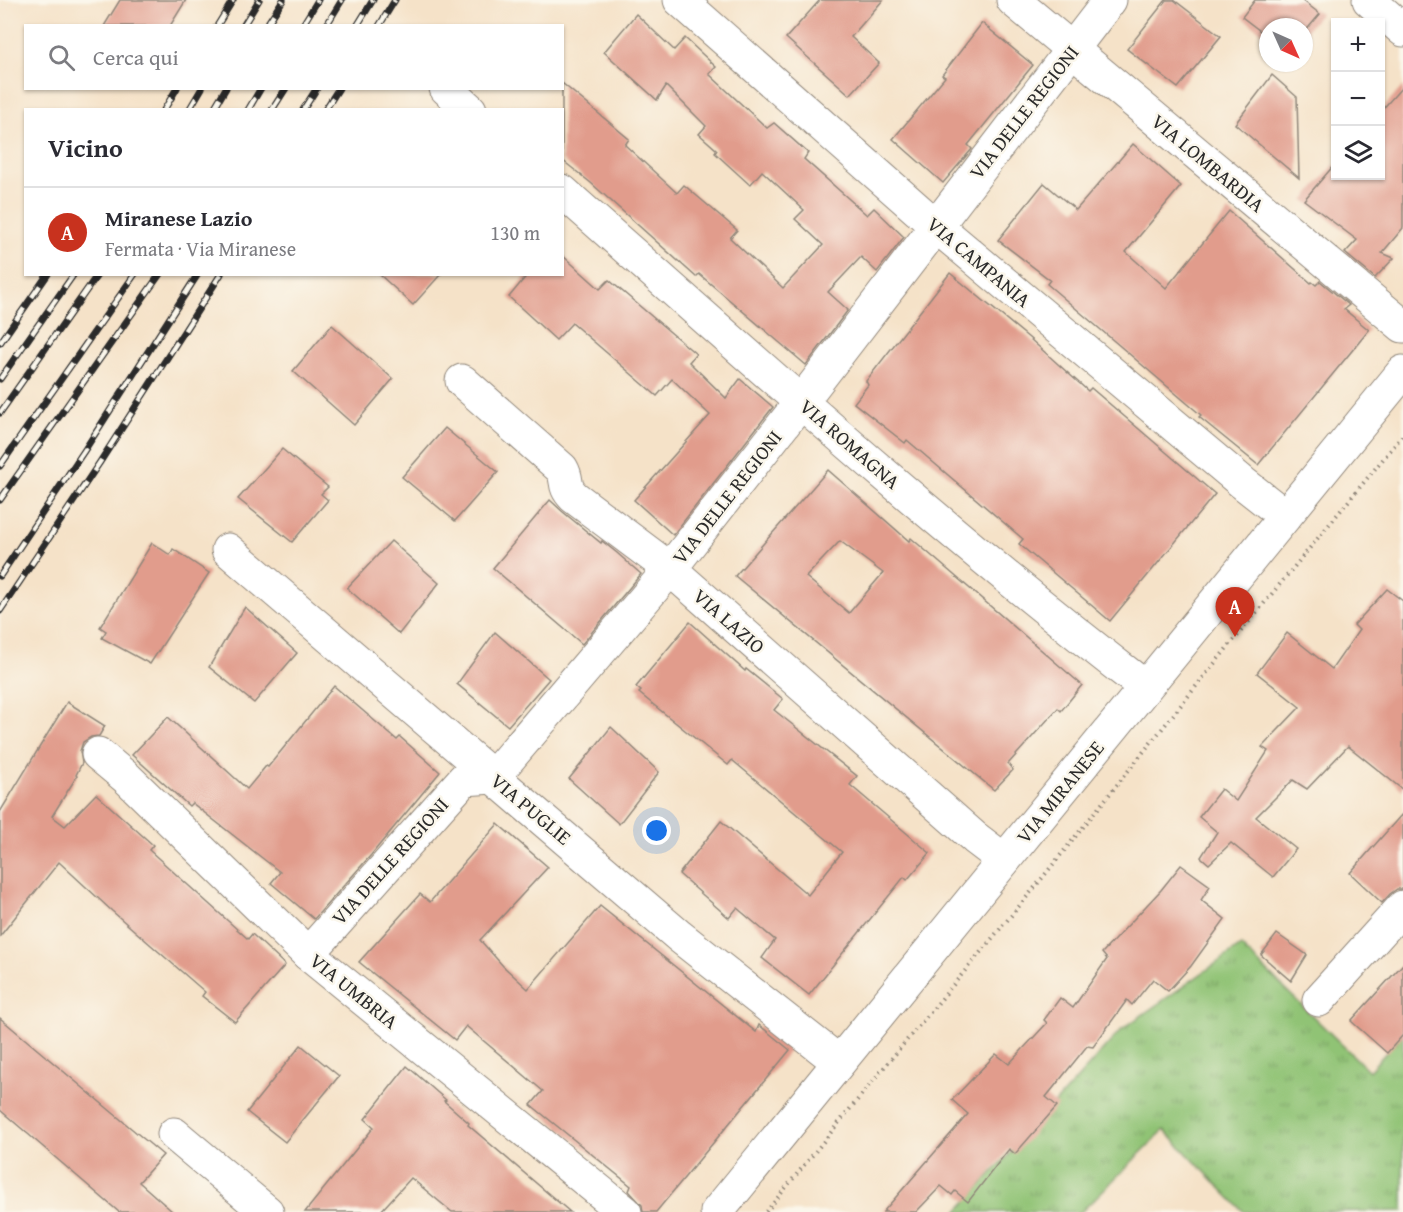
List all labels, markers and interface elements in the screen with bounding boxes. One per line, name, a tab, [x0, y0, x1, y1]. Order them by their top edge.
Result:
north arrow	[1259, 18, 1313, 72]
map controls	[1331, 18, 1385, 180]
button: +	[1331, 18, 1385, 72]
search box	[24, 24, 564, 90]
street label: VIA DELLE REGIONI	[962, 39, 1085, 185]
icon: search	[45, 41, 78, 74]
text: Cerca qui	[93, 41, 179, 73]
button: −	[1331, 72, 1385, 126]
street label: VIA LOMBARDIA	[1146, 107, 1271, 219]
button: layers	[1331, 126, 1385, 180]
text: Vicino	[48, 128, 123, 167]
text: Miranese Lazio	[105, 202, 253, 234]
street label: VIA CAMPANIA	[921, 209, 1038, 314]
text: A	[61, 218, 74, 247]
text: 130 m	[490, 218, 540, 247]
text: Fermata · Via Miranese	[105, 234, 296, 263]
street label: VIA ROMAGNA	[794, 392, 907, 495]
street label: VIA DELLE REGIONI	[665, 424, 788, 570]
street label: VIA LAZIO	[687, 581, 772, 660]
pin: A	[1216, 588, 1254, 637]
street label: VIA MIRANESE	[1009, 734, 1110, 849]
street label: VIA PUGLIE	[485, 766, 578, 851]
street label: VIA DELLE REGIONI	[324, 790, 455, 931]
your location	[642, 816, 671, 845]
street label: VIA UMBRIA	[304, 946, 405, 1035]

